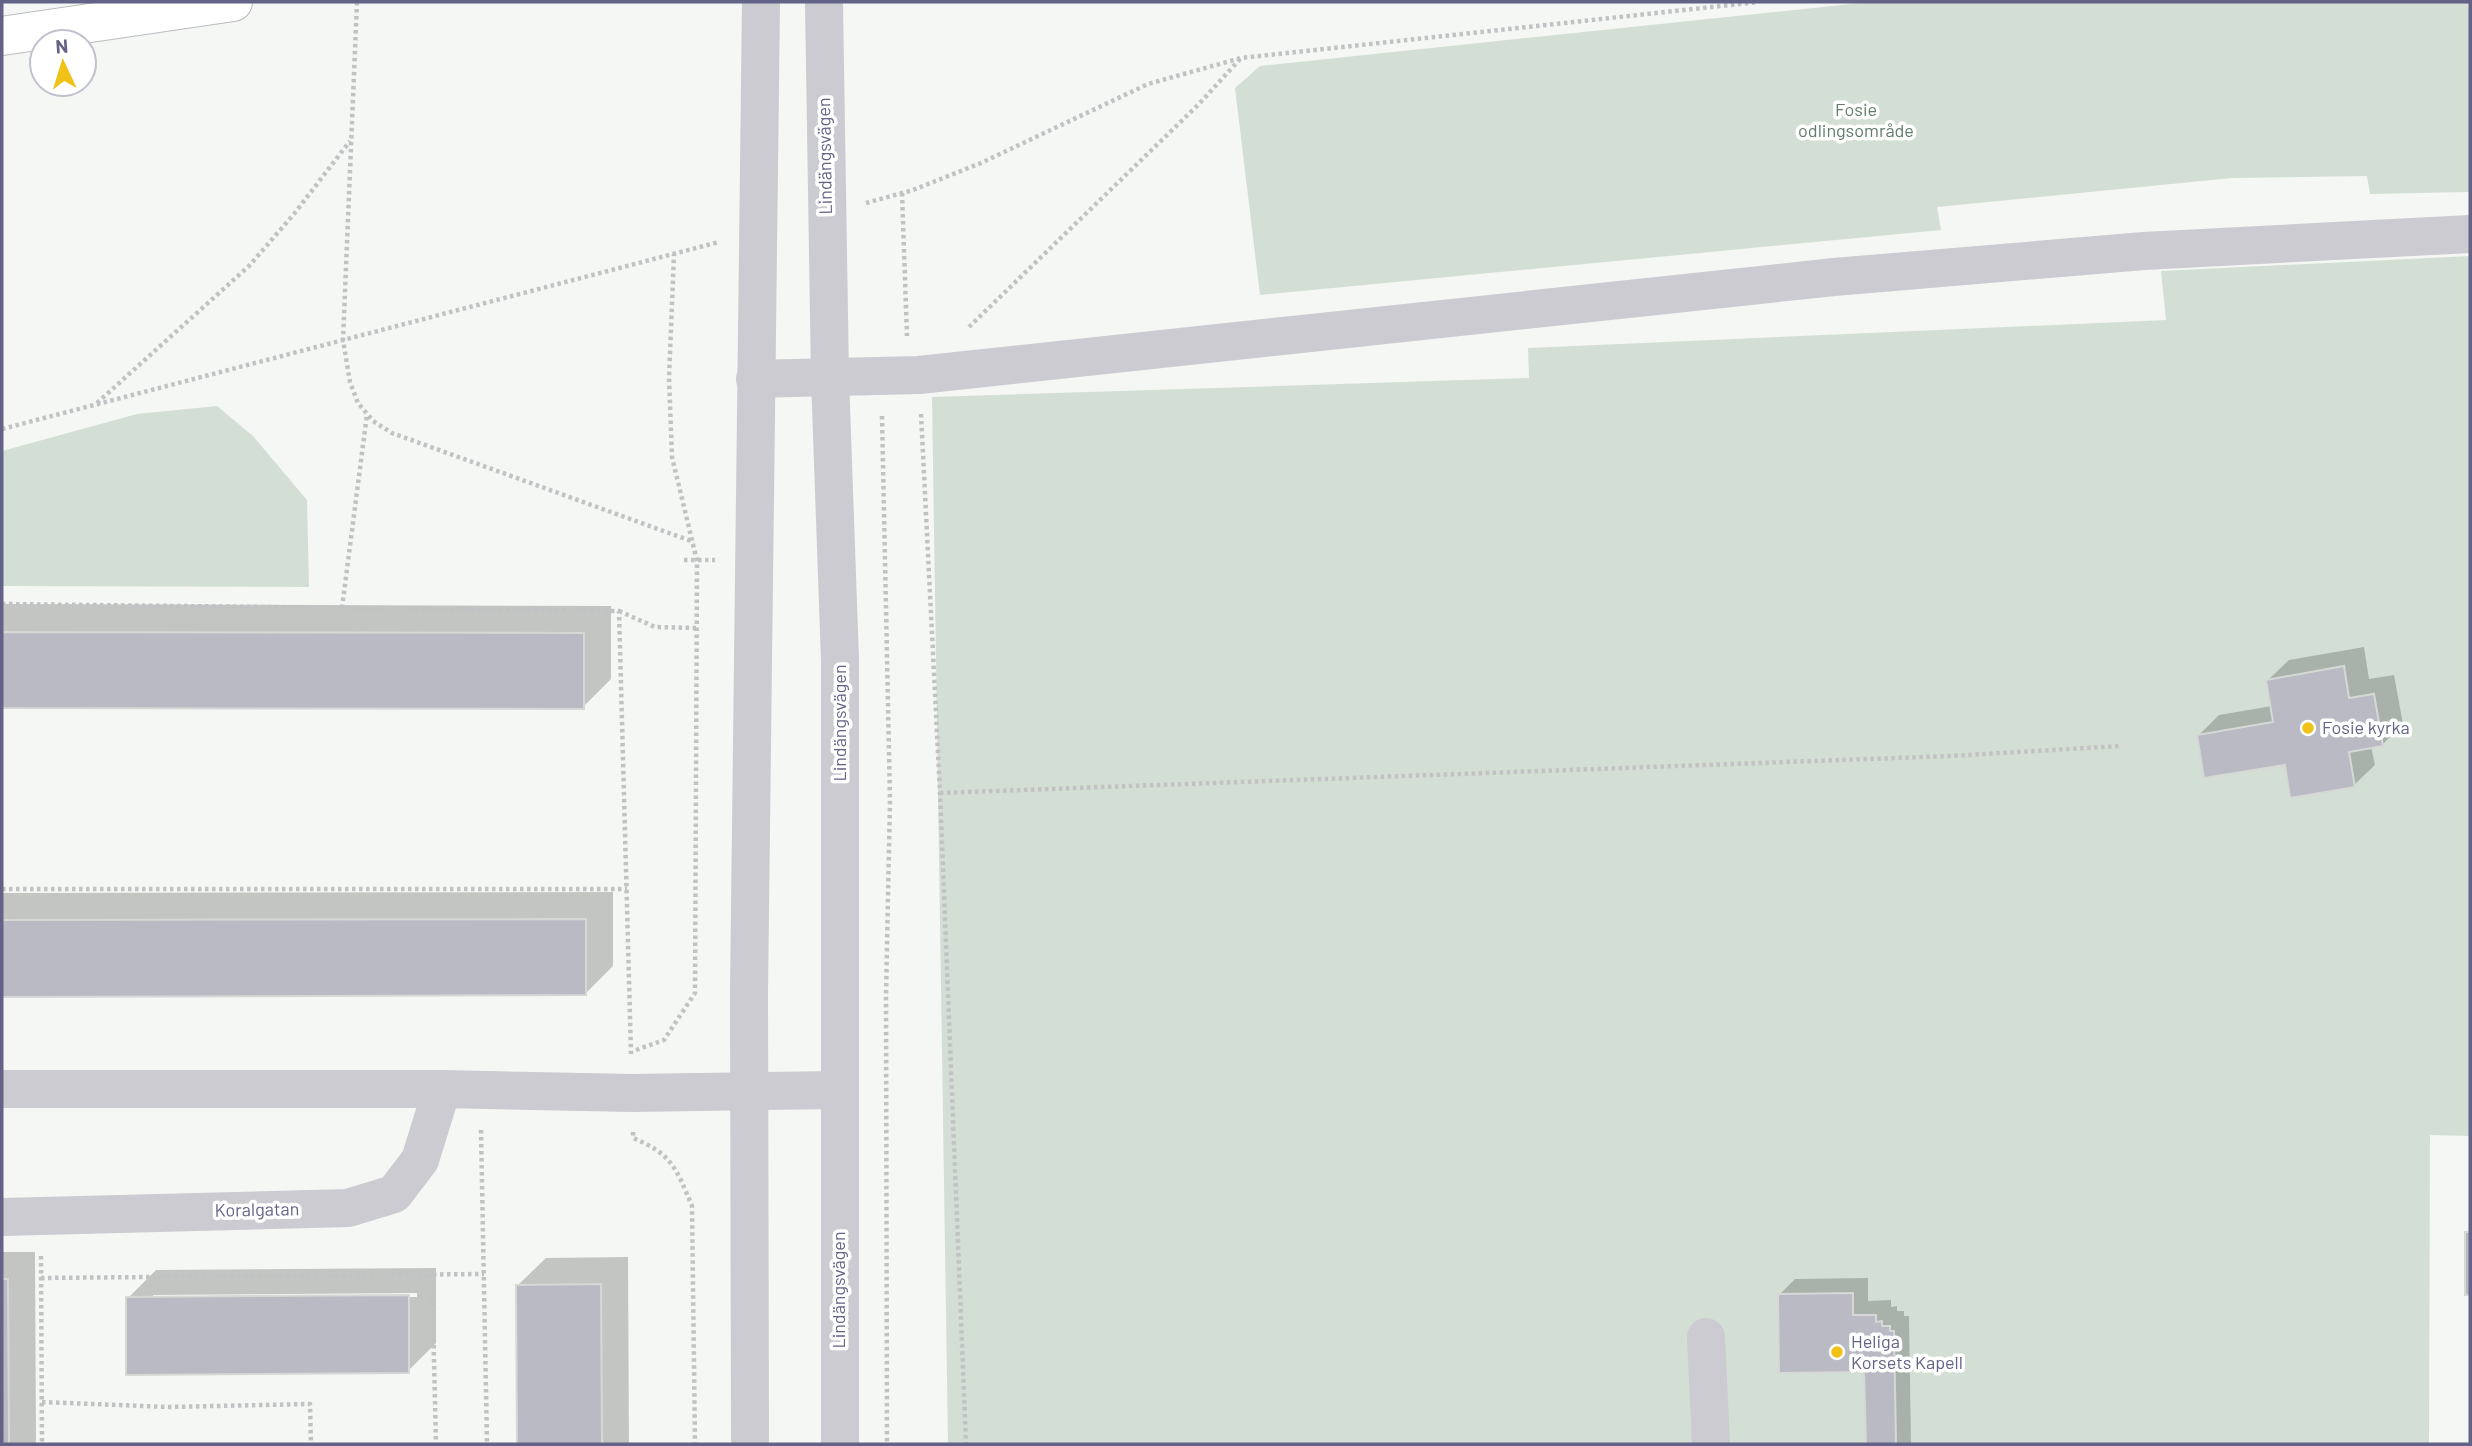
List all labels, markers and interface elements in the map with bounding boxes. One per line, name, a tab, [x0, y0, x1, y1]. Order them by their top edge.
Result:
north arrow	[28, 28, 98, 98]
text: N	[55, 34, 69, 57]
street label: Lindängsvägen	[812, 97, 836, 215]
park label: Fosie odlingsområde	[1798, 98, 1914, 141]
street label: Lindängsvägen	[828, 664, 850, 782]
place label: Fosie kyrka	[2322, 716, 2410, 738]
marker: Fosie kyrka	[2300, 720, 2316, 736]
street label: Koralgatan	[214, 1197, 299, 1221]
street label: Lindängsvägen	[827, 1231, 849, 1349]
place label: Heliga Korsets Kapell	[1851, 1330, 1963, 1373]
marker: Heliga Korsets Kapell	[1829, 1344, 1845, 1360]

